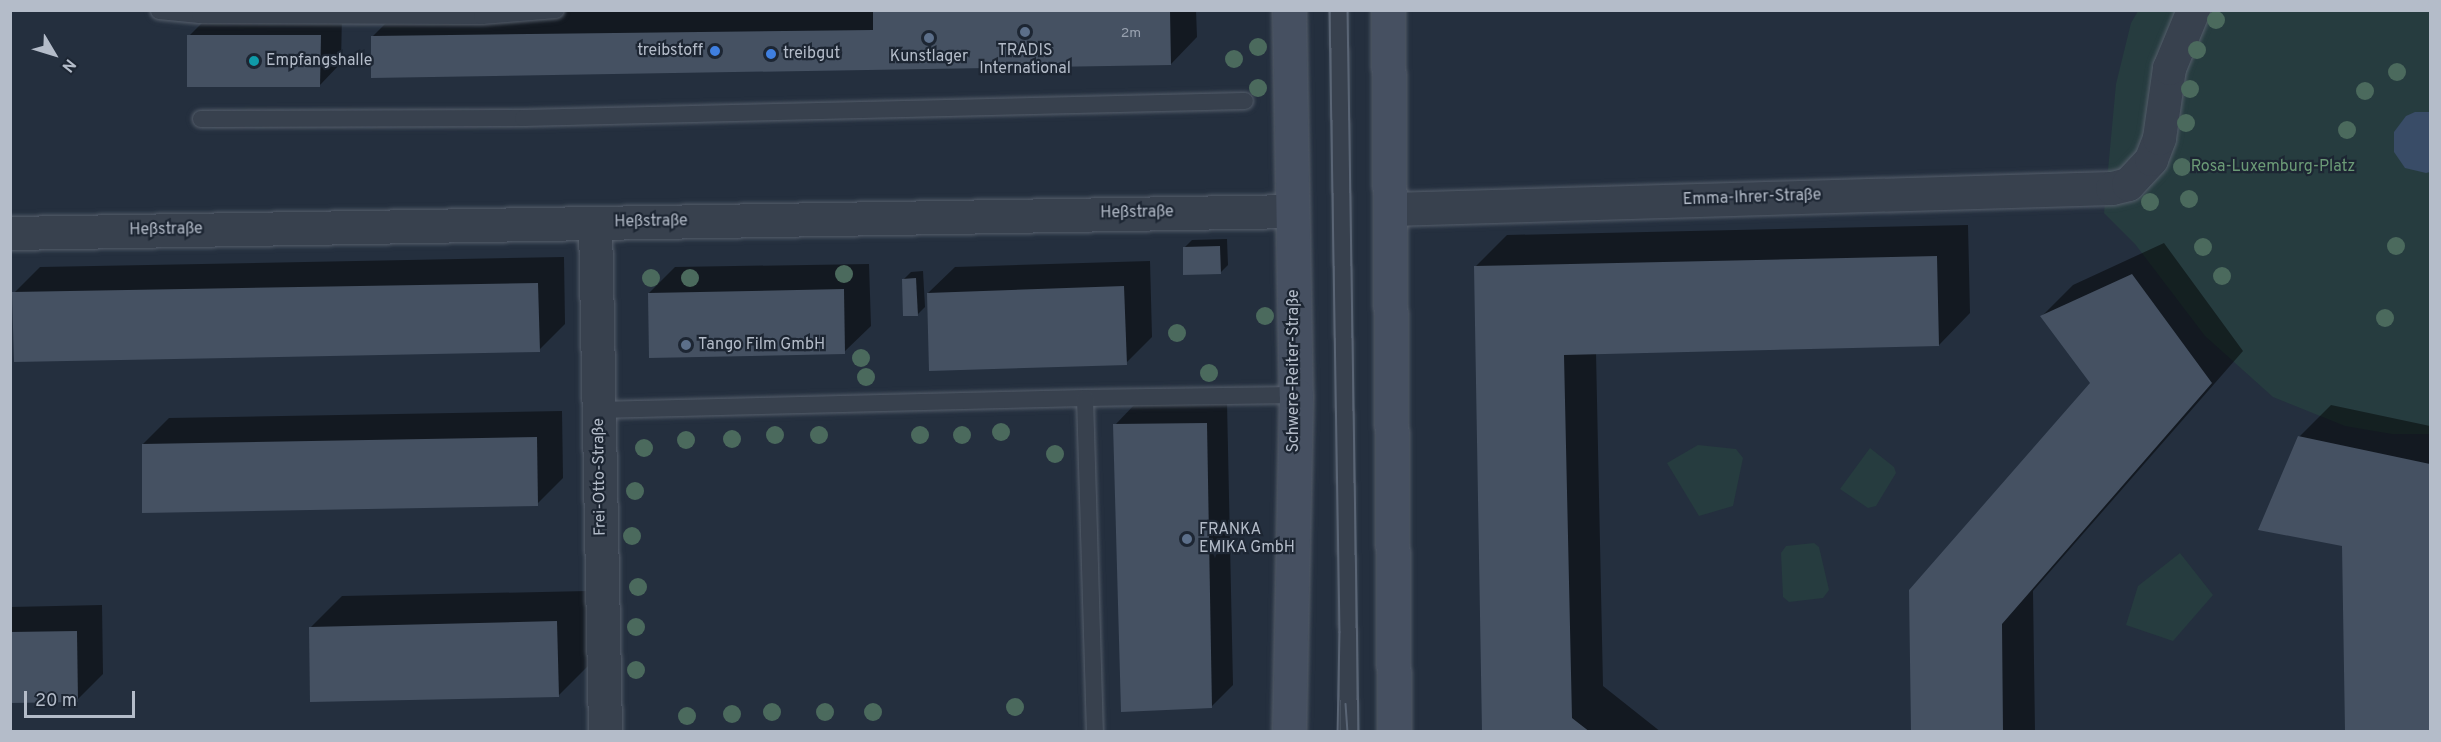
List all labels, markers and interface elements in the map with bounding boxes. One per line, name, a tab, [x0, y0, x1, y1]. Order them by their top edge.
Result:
north arrow	[24, 24, 84, 84]
marker: TRADIS International	[1018, 25, 1032, 39]
house number: 2m	[1121, 26, 1141, 42]
marker: Kunstlager	[922, 31, 936, 45]
place label: treibstoff	[637, 41, 703, 61]
place label: TRADIS International	[979, 41, 1071, 79]
marker: treibstoff	[708, 44, 722, 58]
place label: treibgut	[783, 44, 840, 64]
marker: treibgut	[764, 47, 778, 61]
place label: Kunstlager	[890, 47, 968, 67]
place label: Empfangshalle	[266, 51, 372, 71]
text: N	[57, 54, 80, 76]
marker: Empfangshalle	[247, 54, 261, 68]
park label: Rosa-Luxemburg-Platz	[2191, 157, 2355, 177]
street label: Emma-Ihrer-Straße	[1682, 186, 1822, 210]
street label: Heßstraße	[1100, 203, 1174, 223]
street label: Heßstraße	[614, 212, 688, 232]
street label: Heßstraße	[129, 220, 203, 240]
street label: Schwere-Reiter-Straße	[1284, 289, 1304, 453]
place label: Tango Film GmbH	[698, 335, 825, 355]
marker: Tango Film GmbH	[679, 338, 693, 352]
street label: Frei-Otto-Straße	[589, 418, 611, 536]
place label: FRANKA EMIKA GmbH	[1199, 520, 1296, 558]
marker: FRANKA EMIKA GmbH	[1180, 532, 1194, 546]
scale bar	[27, 679, 138, 717]
text: 20 m	[35, 690, 77, 713]

